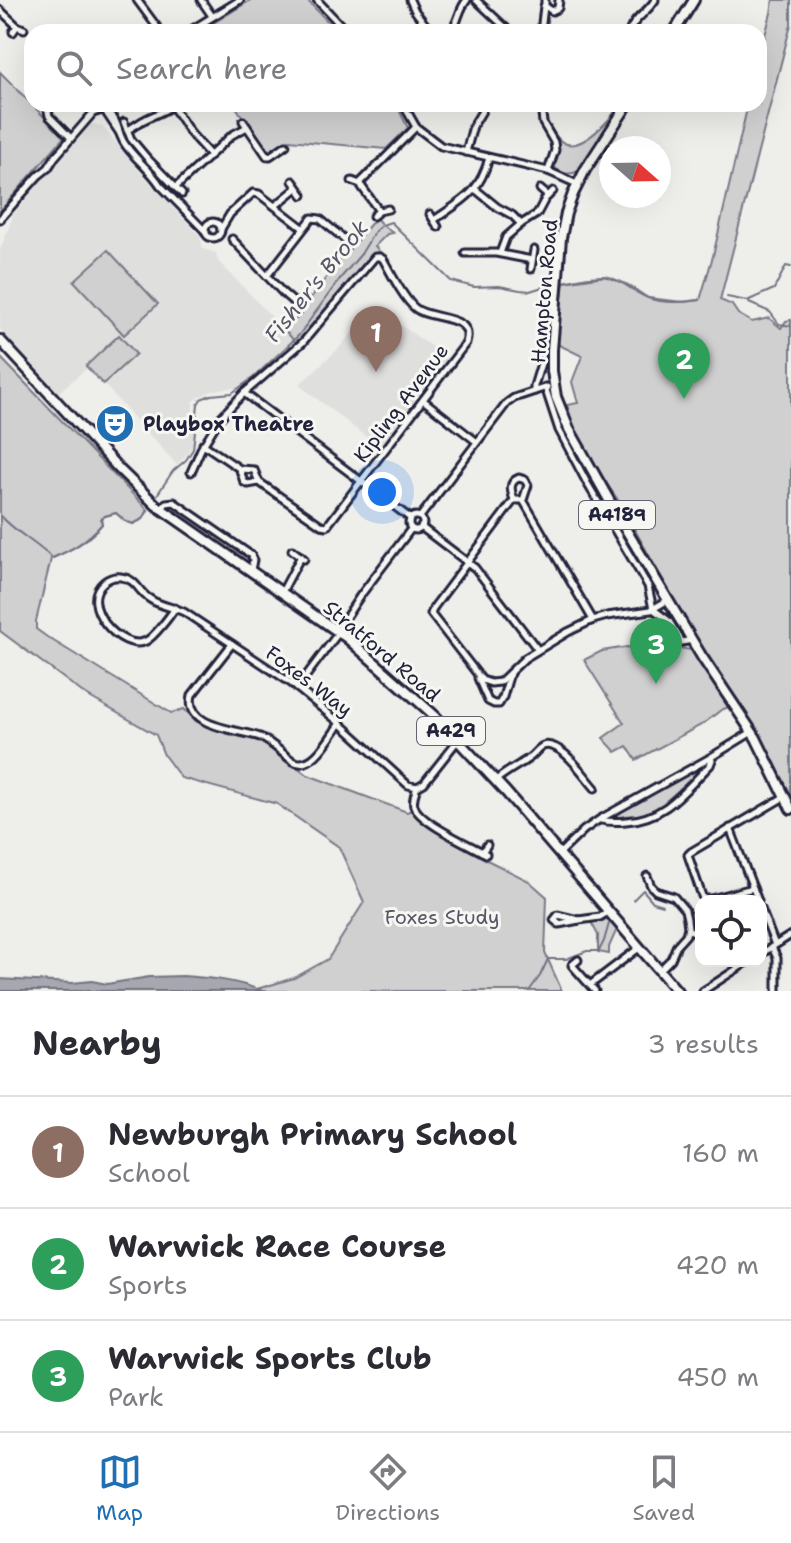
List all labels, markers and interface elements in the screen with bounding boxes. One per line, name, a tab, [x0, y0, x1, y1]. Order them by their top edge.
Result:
search box	[24, 24, 767, 112]
icon: search	[52, 46, 96, 90]
text: Search here	[116, 48, 287, 89]
north arrow	[599, 136, 671, 208]
water label: Fisher's Brook	[258, 214, 375, 349]
street label: Hampton Road	[525, 217, 563, 364]
pin: 1	[350, 306, 402, 372]
pin: 2	[658, 333, 710, 399]
street label: Kipling Avenue	[348, 338, 454, 468]
theatre icon: Playbox Theatre	[94, 403, 136, 445]
place label: Playbox Theatre	[143, 411, 314, 437]
your location	[362, 472, 402, 512]
road number: A4189	[579, 501, 655, 529]
street label: Stratford Road	[318, 594, 446, 708]
pin: 3	[630, 618, 682, 684]
street label: Foxes Way	[260, 640, 358, 722]
road number: A429	[417, 717, 485, 745]
map controls	[695, 895, 767, 967]
button: locate	[695, 895, 767, 967]
park label: Foxes Study	[384, 904, 500, 930]
text: Nearby	[32, 1020, 162, 1066]
text: 3 results	[647, 1026, 759, 1061]
text: Newburgh Primary School	[108, 1114, 517, 1155]
text: 1	[52, 1135, 64, 1170]
text: 160 m	[682, 1135, 759, 1170]
text: School	[108, 1155, 190, 1190]
text: Warwick Race Course	[108, 1226, 446, 1267]
text: 2	[49, 1247, 67, 1282]
text: 420 m	[676, 1247, 759, 1282]
text: Sports	[108, 1267, 188, 1302]
text: Warwick Sports Club	[108, 1338, 432, 1379]
text: 3	[49, 1359, 67, 1394]
text: 450 m	[676, 1359, 759, 1394]
text: Park	[108, 1379, 164, 1414]
tab: Map	[96, 1450, 143, 1527]
tab: Directions	[335, 1450, 440, 1527]
tab: Saved	[632, 1450, 695, 1527]

